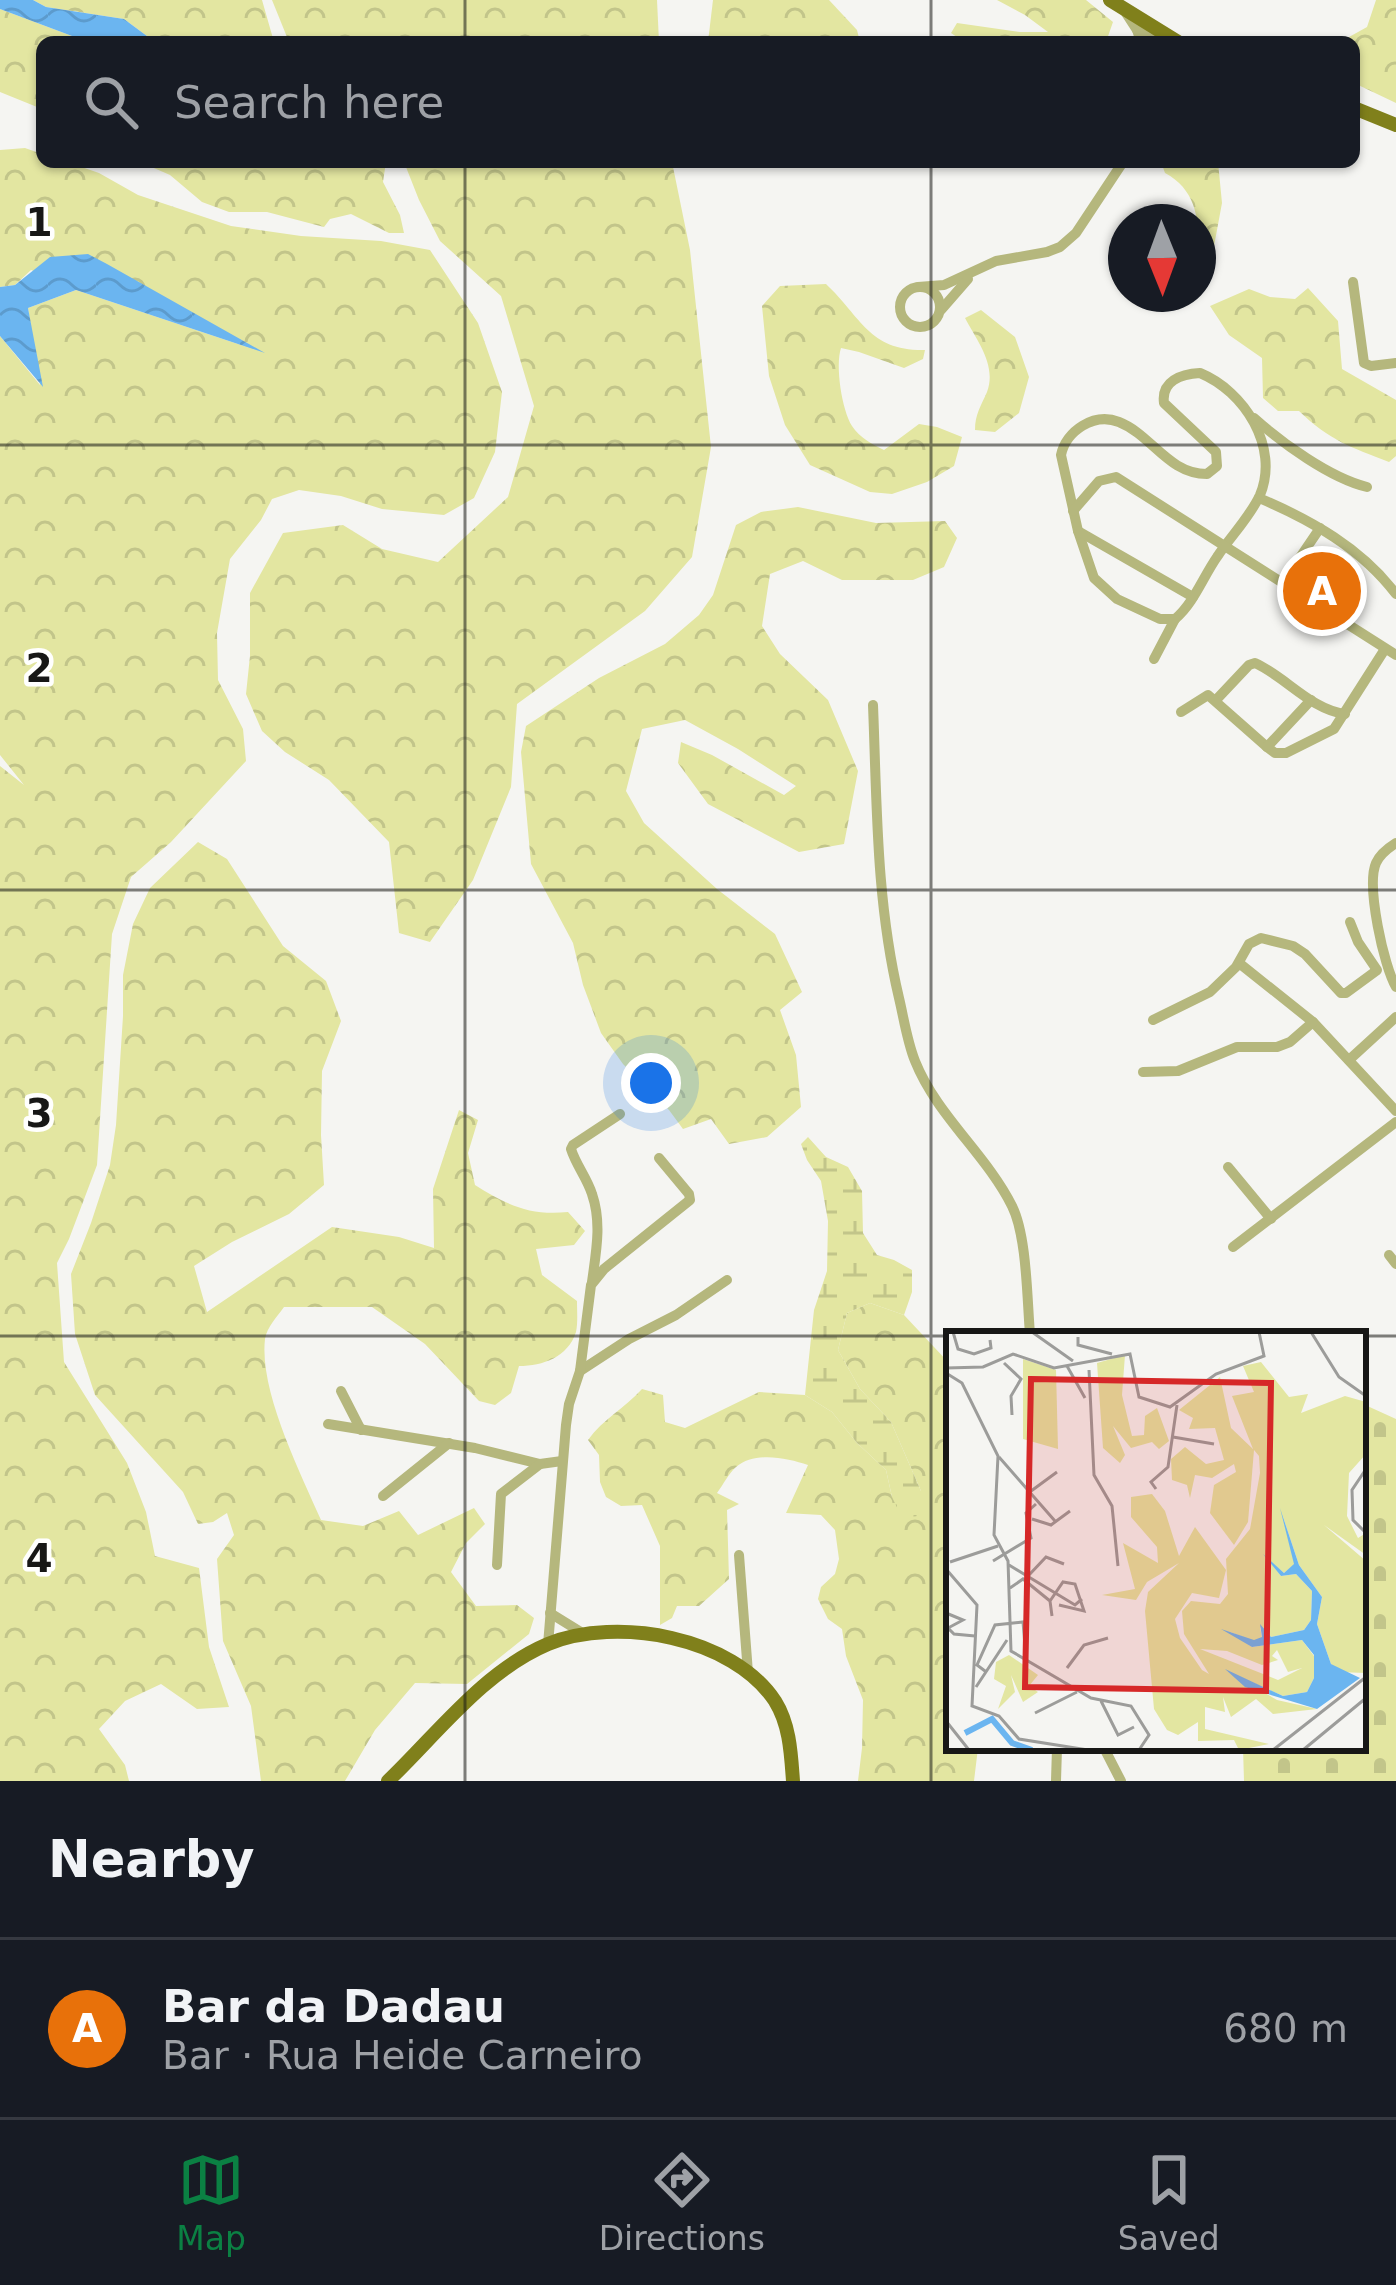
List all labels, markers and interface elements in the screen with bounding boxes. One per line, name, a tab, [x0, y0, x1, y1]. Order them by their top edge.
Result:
search box	[36, 36, 1360, 168]
icon: search	[78, 69, 144, 135]
text: Search here	[174, 76, 444, 129]
text: 1	[25, 200, 53, 245]
north arrow	[1108, 204, 1216, 312]
pin: A	[1283, 546, 1361, 636]
text: 2	[25, 646, 53, 691]
your location	[621, 1053, 681, 1113]
text: 3	[25, 1091, 53, 1136]
inset map	[946, 1331, 1366, 1751]
text: 4	[25, 1536, 53, 1581]
text: Nearby	[48, 1830, 255, 1889]
text: Bar da Dadau	[162, 1980, 505, 2033]
text: A	[72, 2006, 102, 2051]
text: 680 m	[1223, 2006, 1348, 2051]
text: Bar · Rua Heide Carneiro	[162, 2033, 643, 2078]
tab: Map	[176, 2147, 246, 2258]
tab: Directions	[599, 2147, 765, 2258]
tab: Saved	[1118, 2147, 1220, 2258]

